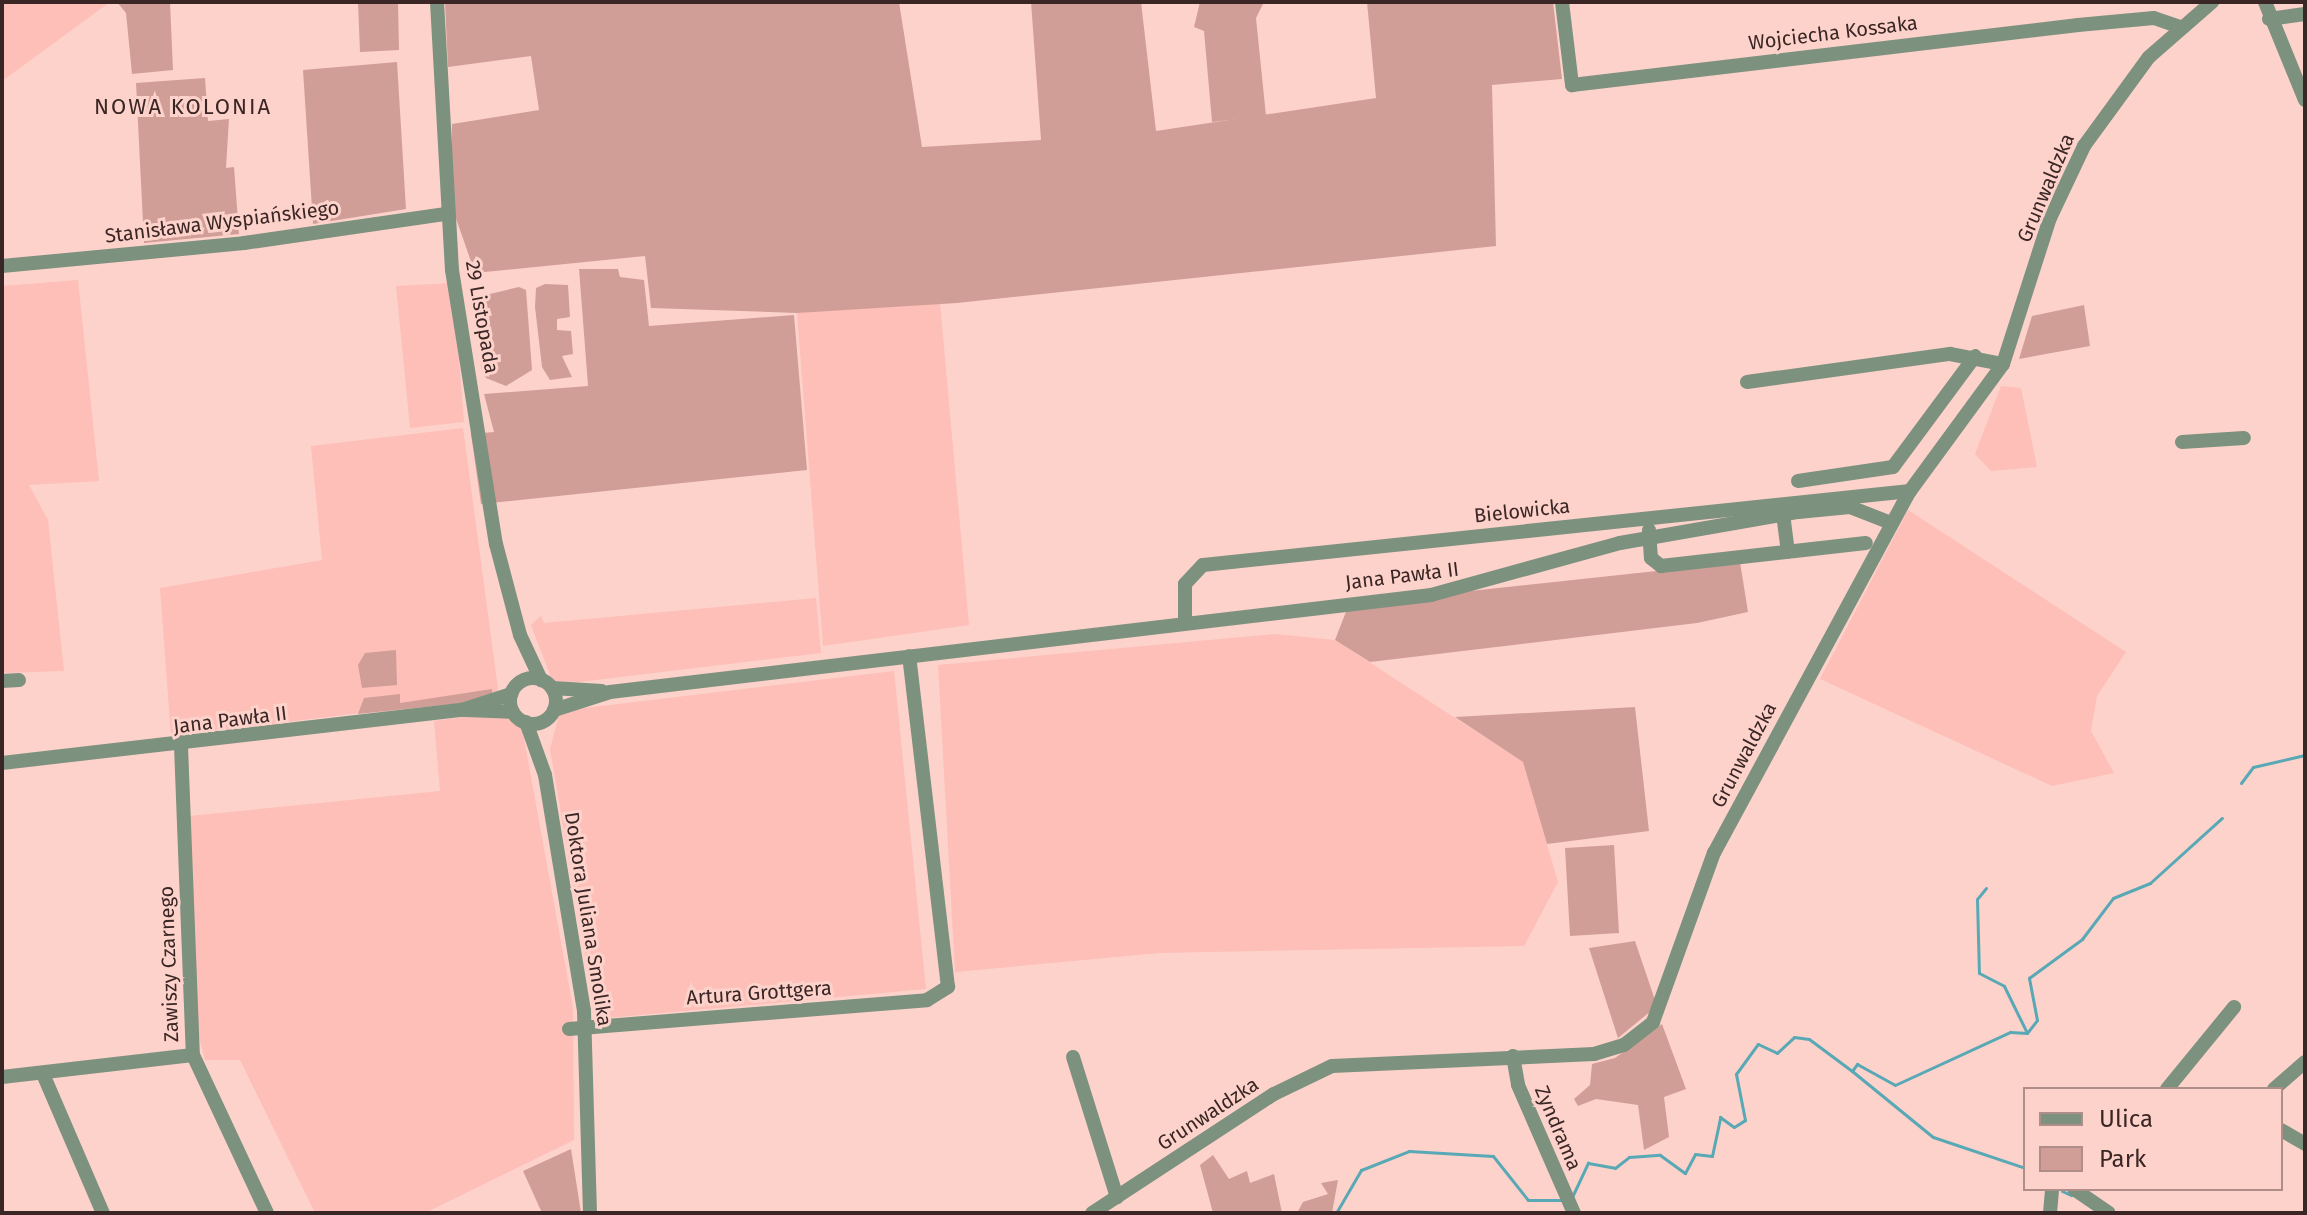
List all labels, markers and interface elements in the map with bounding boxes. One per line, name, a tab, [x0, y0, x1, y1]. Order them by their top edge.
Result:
street label: Wojciecha Kossaka	[1747, 11, 1919, 55]
district label: NOWA KOLONIA	[94, 94, 272, 120]
street label: Grunwaldzka	[2012, 130, 2080, 246]
street label: Stanisława Wyspiańskiego	[103, 196, 341, 248]
street label: 29 Listopada	[460, 259, 504, 375]
street label: Bielowicka	[1473, 494, 1571, 528]
street label: Jana Pawła II	[1344, 557, 1460, 595]
street label: Grunwaldzka	[1706, 698, 1782, 812]
street label: Jana Pawła II	[172, 701, 288, 739]
street label: Doktora Juliana Smolika	[559, 810, 617, 1028]
street label: Zawiszy Czarnego	[154, 885, 184, 1043]
street label: Artura Grottgera	[686, 976, 832, 1010]
street label: Grunwaldzka	[1153, 1072, 1263, 1156]
street label: Zyndrama	[1529, 1082, 1587, 1174]
legend	[2023, 1087, 2283, 1191]
text: Ulica	[2099, 1105, 2153, 1133]
text: Park	[2099, 1145, 2146, 1173]

